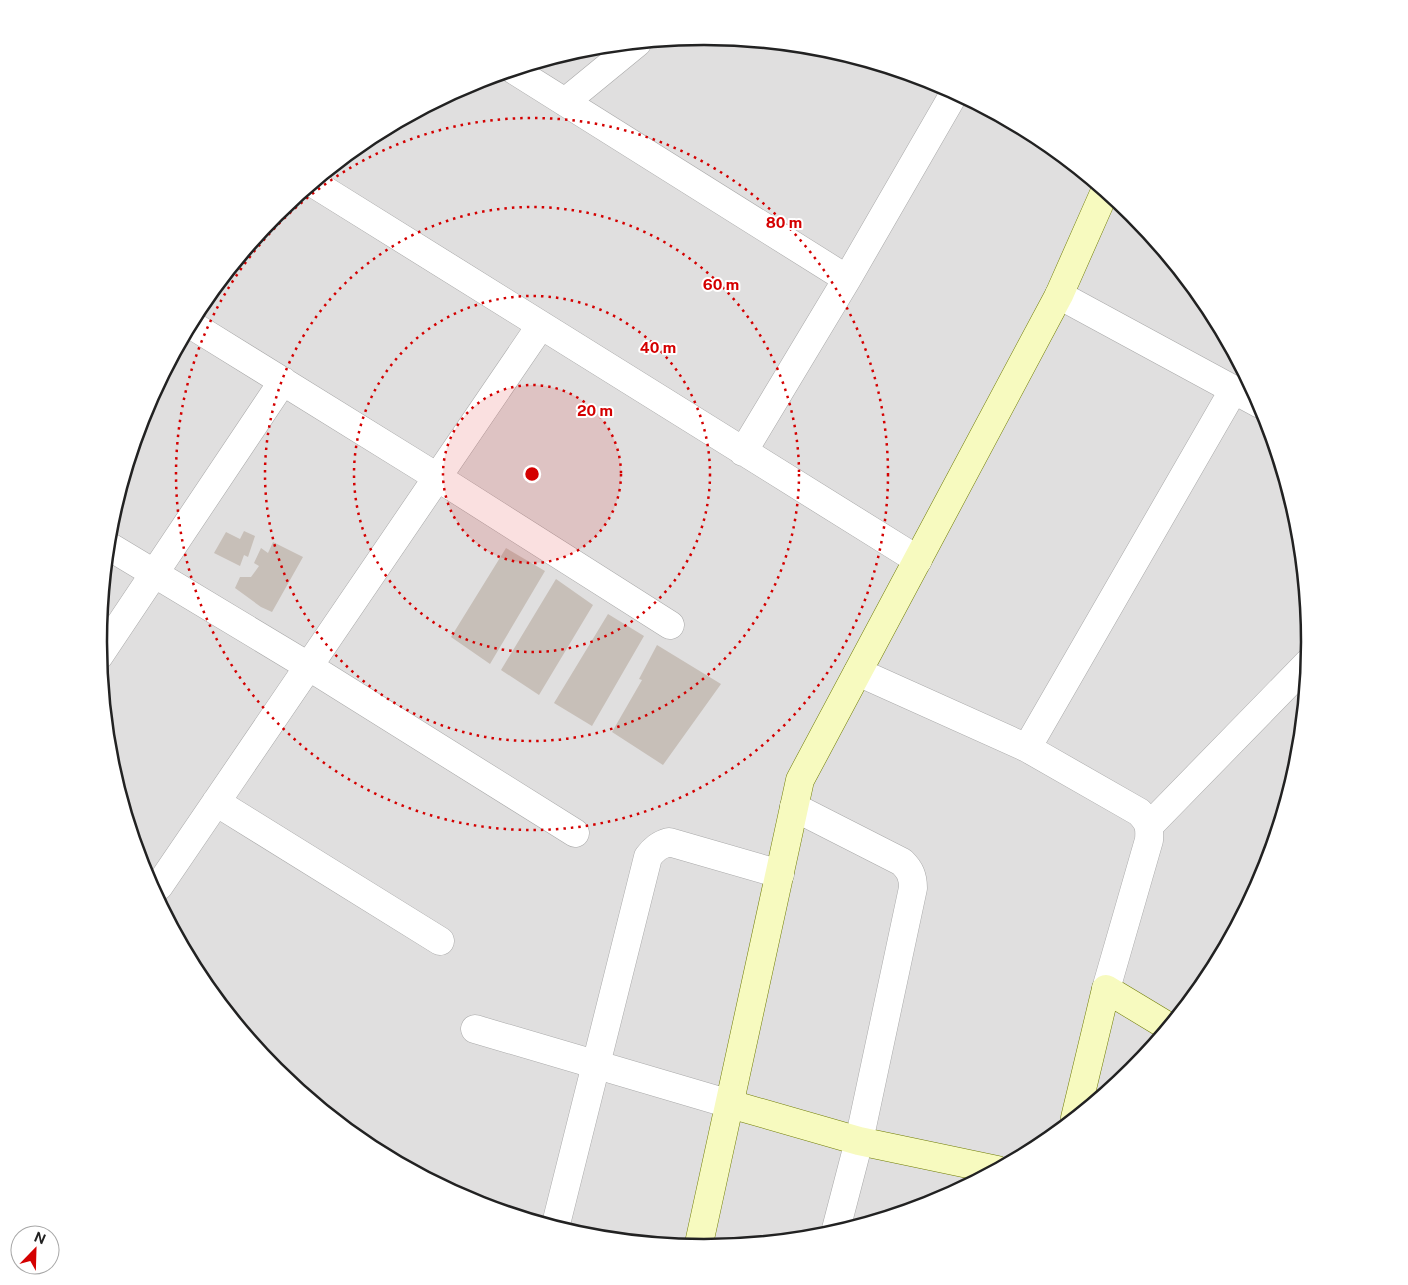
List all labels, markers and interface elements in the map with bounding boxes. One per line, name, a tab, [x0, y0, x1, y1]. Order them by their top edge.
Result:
text: 80 m	[766, 214, 802, 231]
text: 60 m	[703, 276, 739, 293]
text: 40 m	[640, 339, 676, 356]
text: 20 m	[577, 402, 613, 419]
centre of rings	[523, 465, 541, 483]
north arrow	[10, 1225, 60, 1275]
text: N	[32, 1229, 48, 1248]

